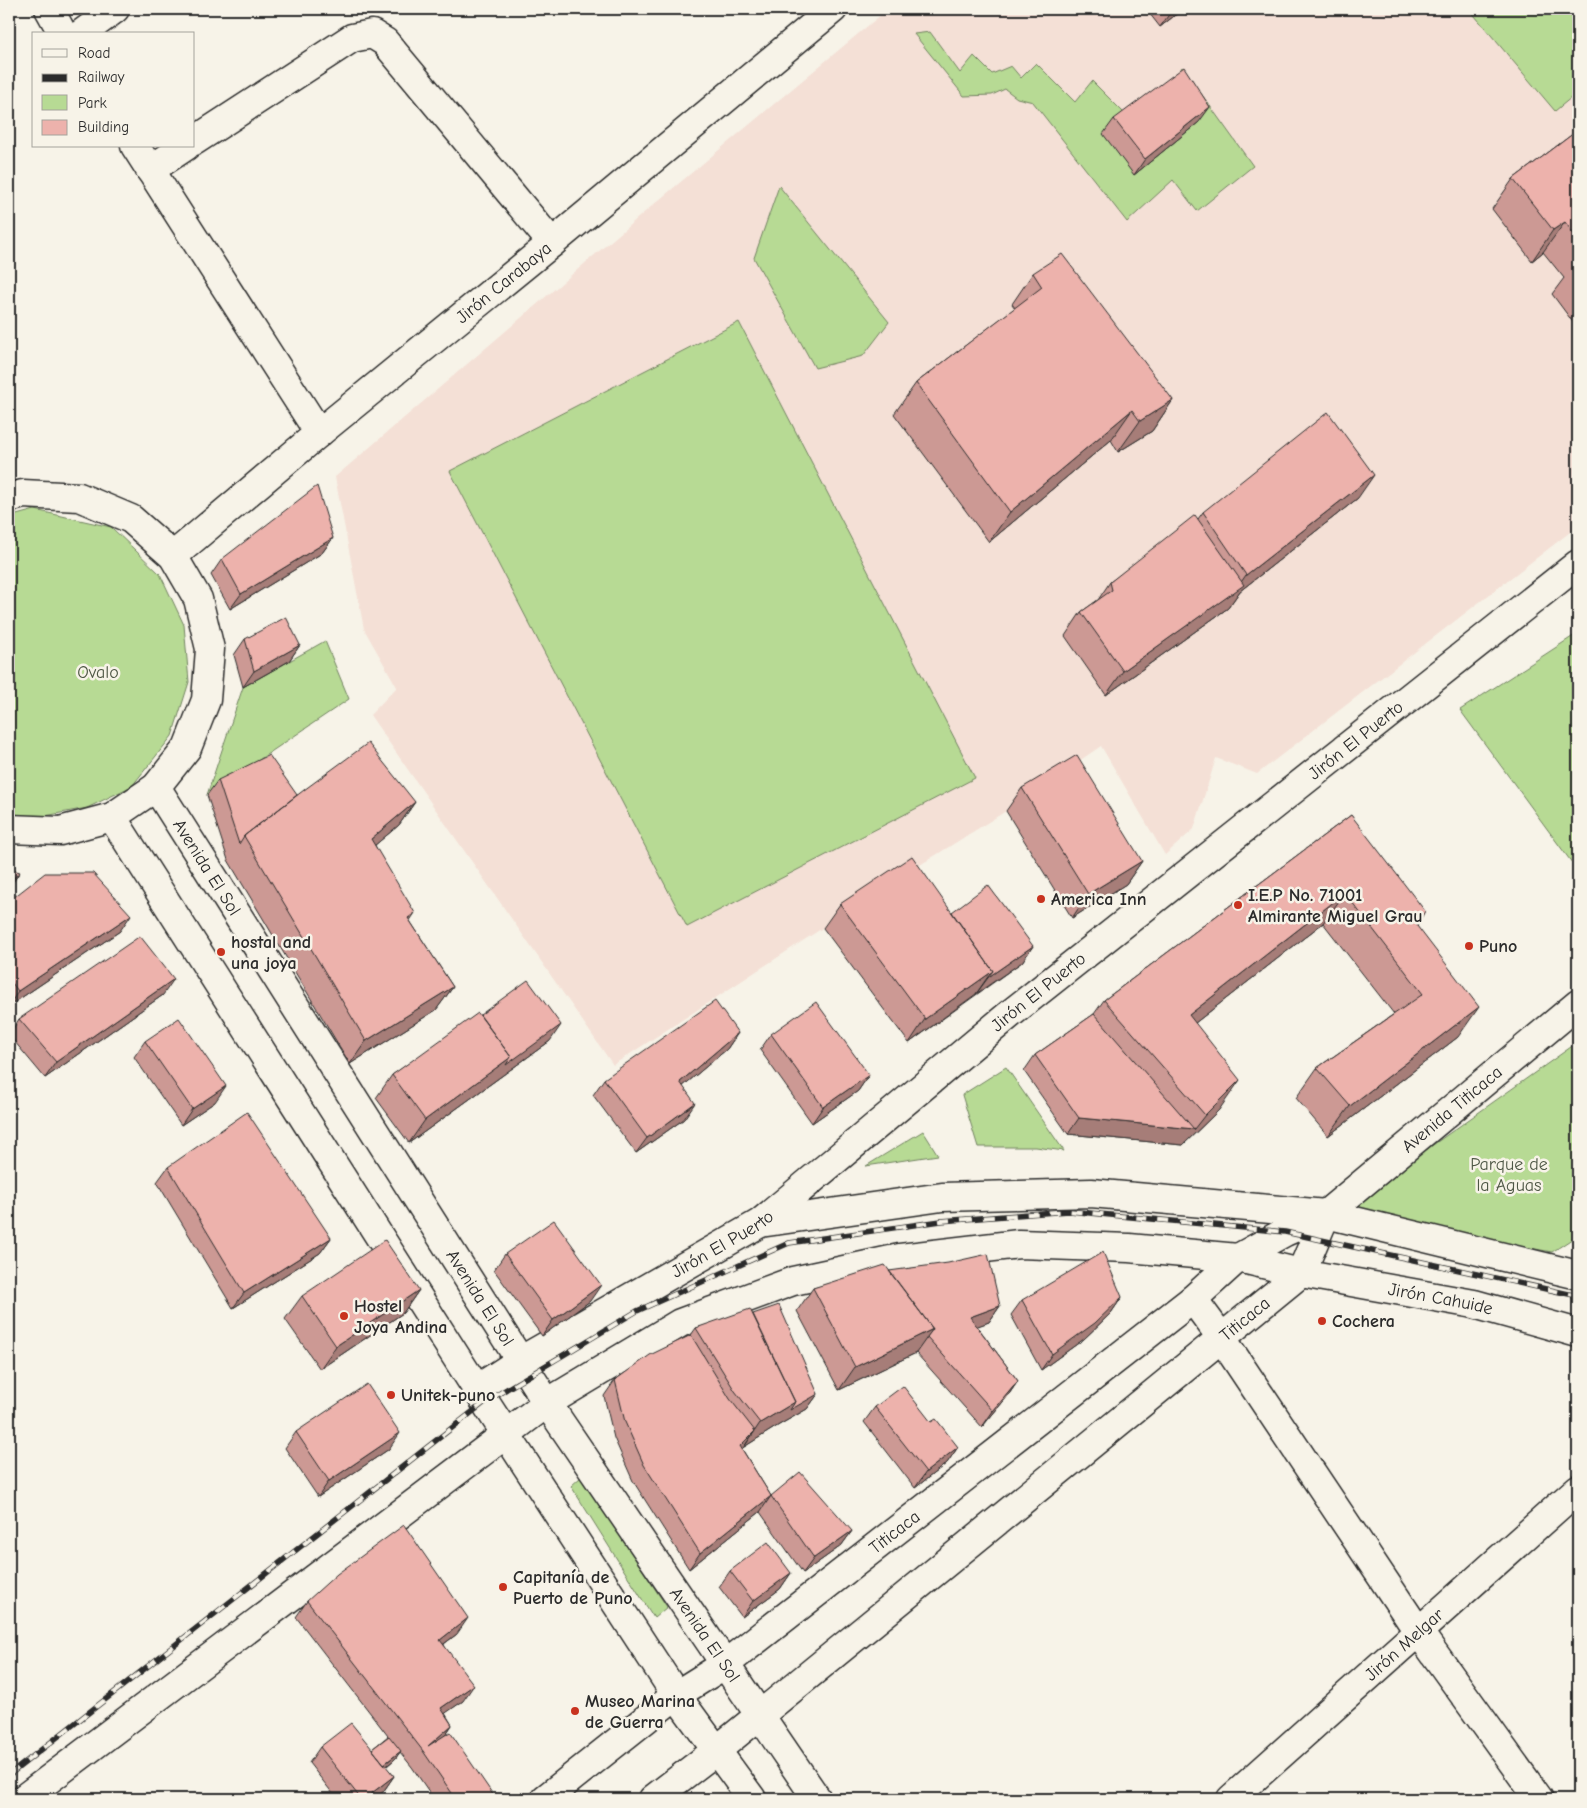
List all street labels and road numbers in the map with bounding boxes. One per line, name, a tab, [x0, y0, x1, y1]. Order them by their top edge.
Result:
street label: Jirón Carabaya	[452, 237, 555, 328]
street label: Jirón El Puerto	[1304, 696, 1407, 784]
street label: Avenida El Sol	[169, 815, 245, 919]
street label: Jirón El Puerto	[987, 948, 1090, 1036]
street label: Avenida Titicaca	[1397, 1061, 1506, 1157]
street label: Jirón El Puerto	[668, 1206, 778, 1282]
street label: Avenida El Sol	[442, 1246, 519, 1350]
street label: Jirón Cahuide	[1386, 1278, 1495, 1319]
street label: Titicaca	[1215, 1292, 1274, 1346]
street label: Titicaca	[865, 1506, 924, 1558]
street label: Avenida El Sol	[665, 1583, 745, 1686]
street label: Jirón Melgar	[1360, 1603, 1448, 1685]

